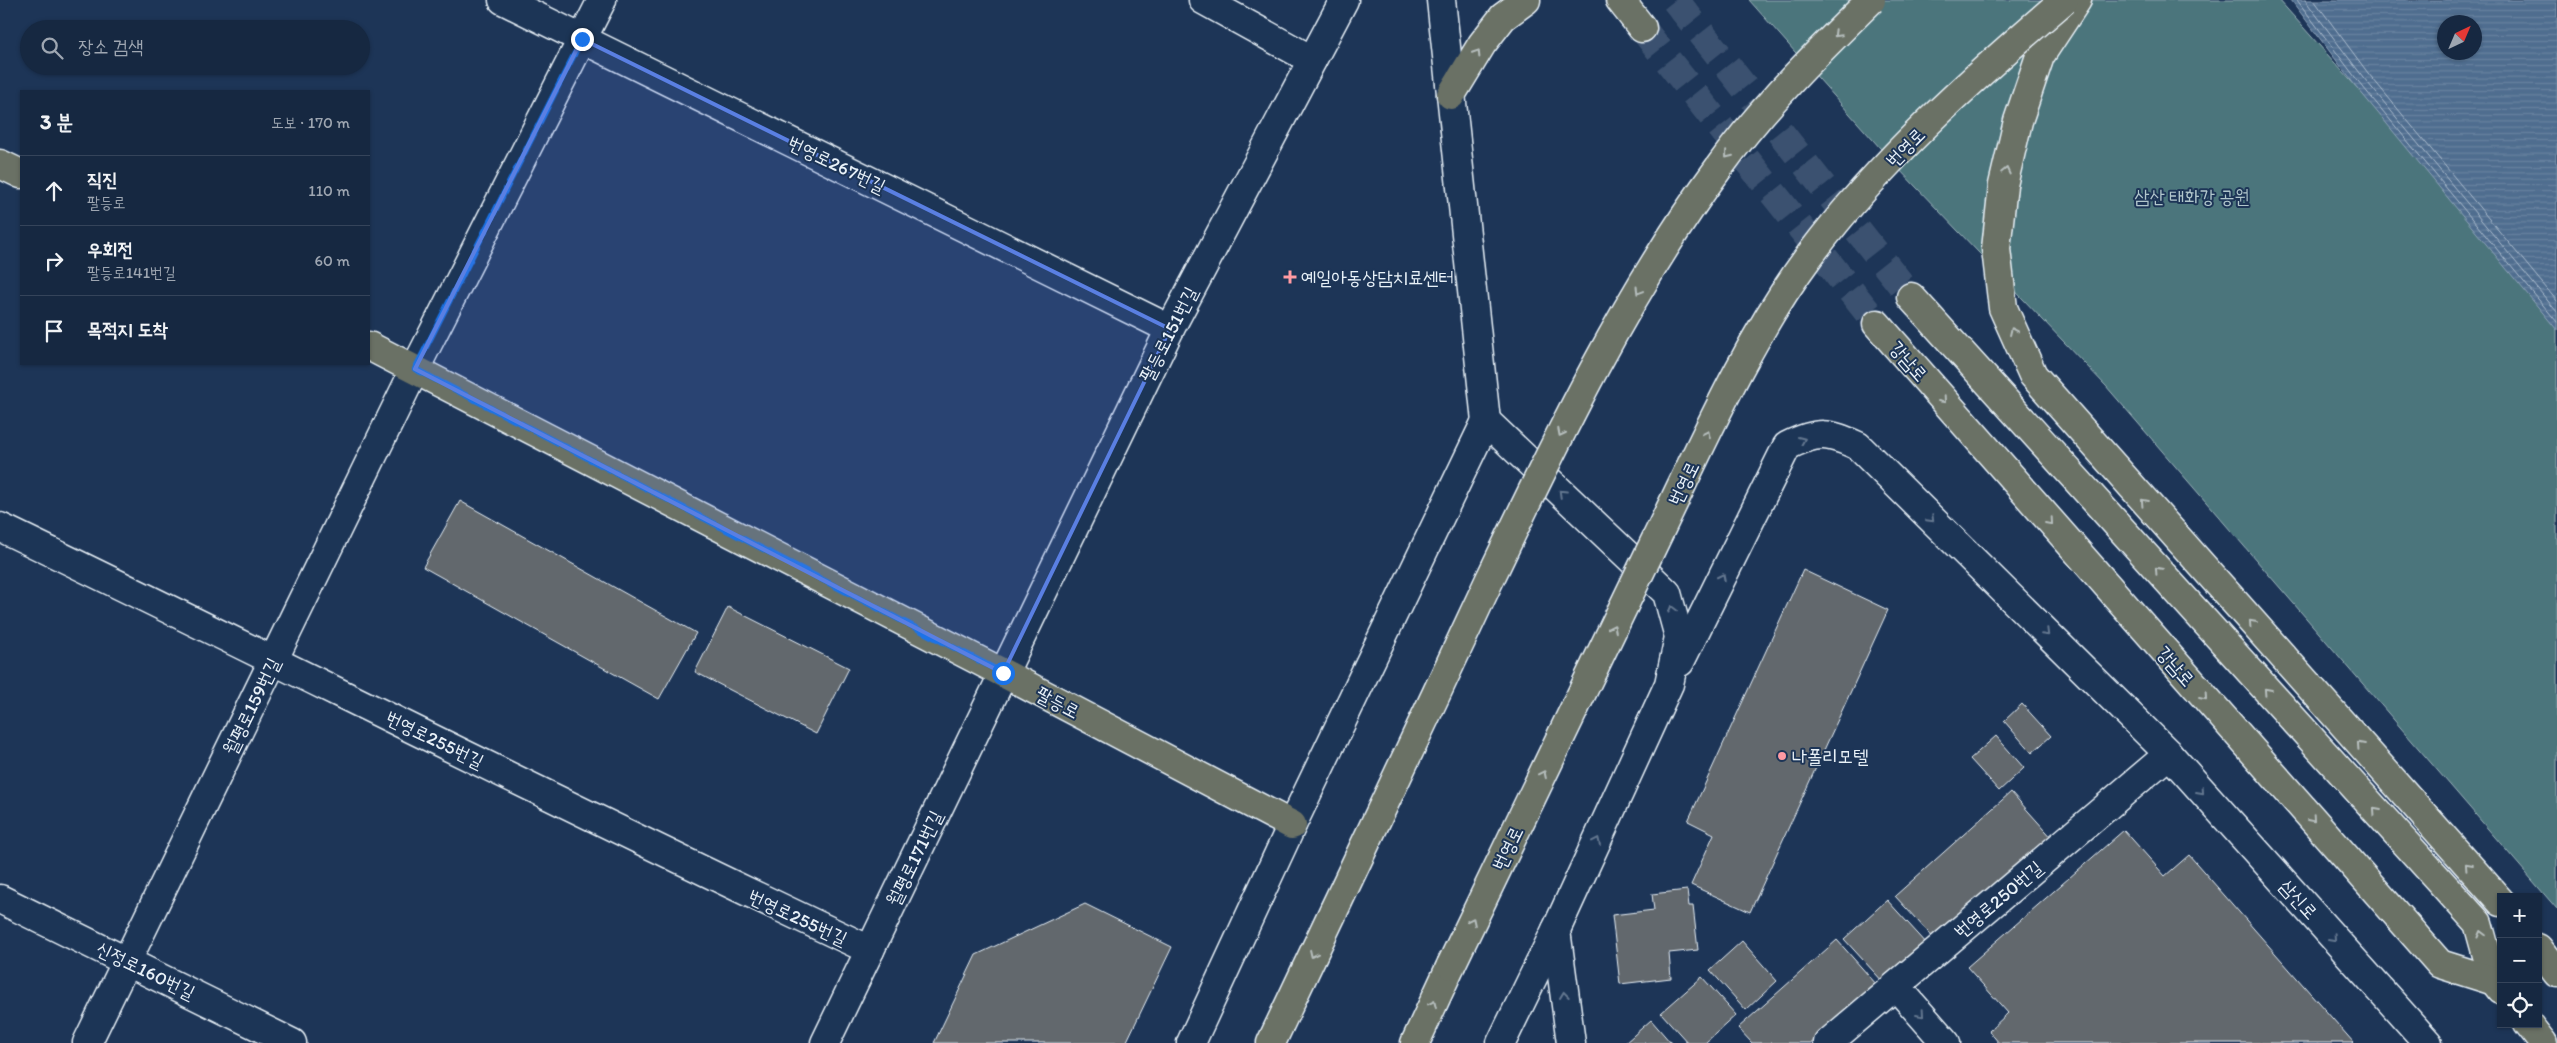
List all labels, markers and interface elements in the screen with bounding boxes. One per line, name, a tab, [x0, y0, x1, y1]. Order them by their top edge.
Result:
north arrow	[2437, 15, 2482, 60]
search box	[20, 20, 370, 75]
route end	[571, 28, 594, 51]
one-way arrow	[1833, 28, 1842, 37]
icon: search	[38, 34, 66, 62]
text: 장소 검색	[78, 35, 143, 58]
one-way arrow	[1470, 50, 1480, 59]
text: 3 분	[40, 109, 73, 134]
text: 도보 · 170 m	[271, 113, 350, 132]
street label: 번영로	[1881, 123, 1930, 172]
street label: 번영로267번길	[784, 131, 889, 198]
one-way arrow	[1726, 149, 1734, 158]
one-way arrow	[2000, 167, 2011, 176]
text: 직진	[87, 168, 118, 191]
icon: ahead	[40, 177, 68, 205]
text: 110 m	[308, 181, 350, 200]
park label: 삼산 태화강 공원	[2134, 185, 2250, 208]
text: 팔등로	[87, 193, 126, 212]
text: 우회전	[87, 238, 133, 261]
icon: right	[40, 247, 68, 275]
text: 60 m	[315, 251, 350, 270]
text: 팔등로141번길	[87, 263, 176, 282]
place label: 예일아동상담치료센터	[1301, 266, 1454, 289]
marker: 예일아동상담치료센터	[1283, 270, 1297, 284]
street label: 팔등로151번길	[1135, 283, 1202, 386]
one-way arrow	[1635, 285, 1645, 294]
icon: arrive	[40, 317, 68, 345]
text: 목적지 도착	[87, 318, 168, 341]
one-way arrow	[2009, 327, 2019, 336]
street label: 강남로	[1885, 336, 1932, 386]
one-way arrow	[1938, 395, 1947, 404]
one-way arrow	[1557, 428, 1567, 437]
one-way arrow	[1701, 430, 1711, 439]
one-way arrow	[1797, 435, 1806, 446]
street label: 번영로	[1663, 458, 1704, 509]
one-way arrow	[1559, 489, 1568, 498]
one-way arrow	[2141, 499, 2150, 508]
one-way arrow	[1925, 513, 1934, 522]
one-way arrow	[2045, 517, 2054, 526]
one-way arrow	[2155, 567, 2164, 576]
one-way arrow	[1716, 574, 1726, 583]
one-way arrow	[1667, 606, 1677, 614]
one-way arrow	[2249, 620, 2258, 629]
one-way arrow	[1607, 624, 1617, 633]
one-way arrow	[2041, 627, 2050, 636]
street label: 강남로	[2152, 641, 2199, 691]
street label: 월평로159번길	[218, 654, 285, 759]
route start	[992, 662, 1015, 685]
street label: 팔등로	[1032, 682, 1083, 723]
one-way arrow	[2264, 687, 2273, 696]
one-way arrow	[2198, 692, 2207, 701]
street label: 번영로255번길	[382, 706, 488, 773]
one-way arrow	[2357, 741, 2366, 750]
place label: 나폴리모텔	[1792, 745, 1868, 768]
marker: 나폴리모텔	[1776, 750, 1788, 762]
one-way arrow	[1536, 770, 1547, 779]
one-way arrow	[2195, 785, 2204, 794]
street label: 월평로171번길	[881, 807, 947, 910]
one-way arrow	[2373, 808, 2382, 817]
one-way arrow	[2306, 813, 2315, 822]
street label: 번영로	[1487, 823, 1528, 874]
one-way arrow	[1590, 838, 1600, 847]
street label: 번영로250번길	[1950, 856, 2047, 943]
one-way arrow	[2465, 862, 2474, 871]
street label: 삼신로	[2275, 875, 2323, 924]
street label: 번영로255번길	[745, 885, 851, 950]
map controls	[2497, 893, 2542, 1028]
button: +	[2497, 893, 2542, 938]
one-way arrow	[1466, 917, 1477, 926]
one-way arrow	[2476, 930, 2487, 939]
one-way arrow	[2328, 932, 2337, 941]
street label: 신정로160번길	[93, 937, 199, 1004]
button: −	[2497, 938, 2542, 983]
one-way arrow	[1309, 949, 1320, 958]
button: locate	[2497, 983, 2542, 1028]
one-way arrow	[1560, 990, 1570, 999]
one-way arrow	[1427, 1000, 1437, 1009]
one-way arrow	[1915, 1009, 1924, 1018]

